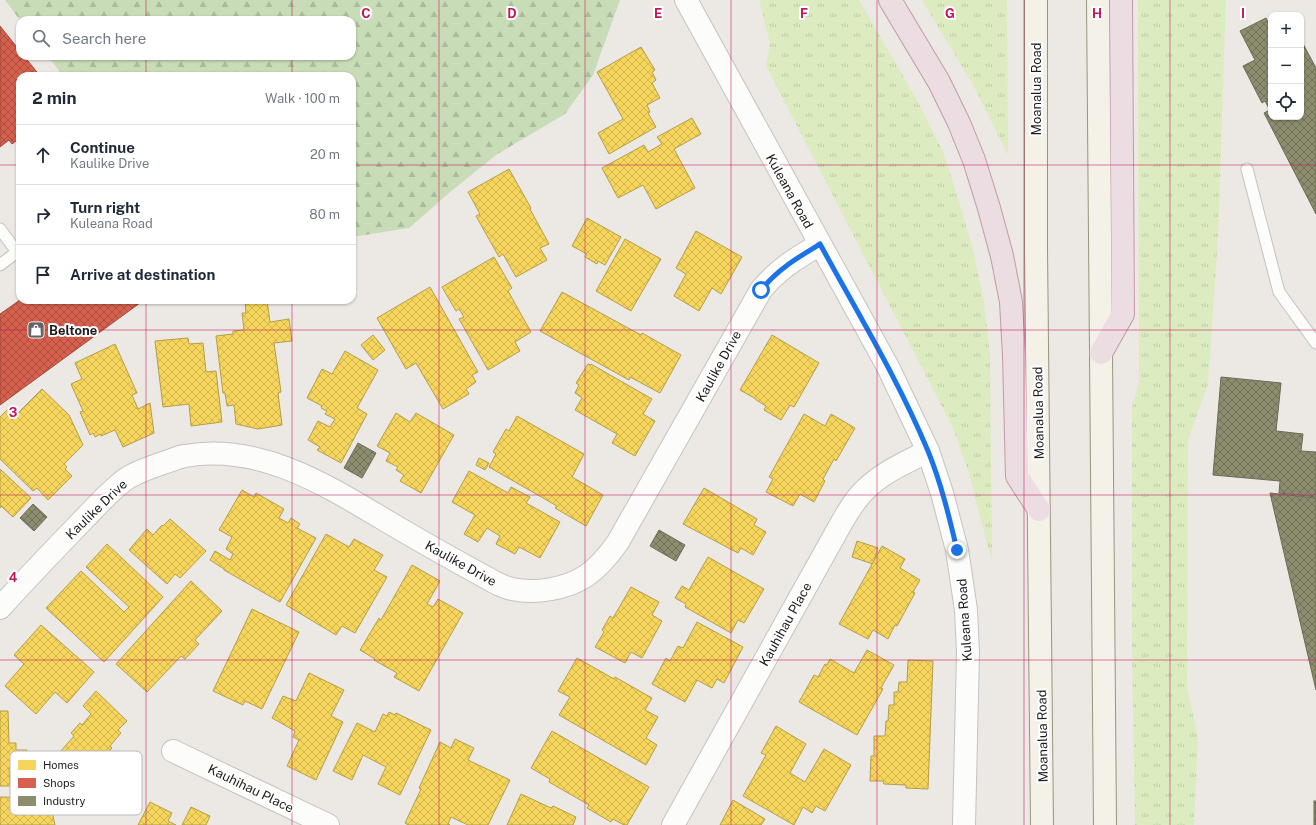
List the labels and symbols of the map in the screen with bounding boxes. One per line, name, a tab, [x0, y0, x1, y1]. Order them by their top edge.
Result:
text: C	[361, 6, 371, 21]
text: D	[507, 6, 517, 21]
text: E	[654, 6, 662, 21]
text: F	[800, 6, 808, 21]
text: G	[945, 6, 955, 21]
text: H	[1092, 6, 1102, 21]
text: I	[1241, 6, 1245, 21]
street label: Moanalua Road	[1029, 43, 1044, 135]
street label: Kuleana Road	[763, 151, 816, 231]
route start	[752, 281, 770, 299]
shop icon: Beltone	[26, 320, 46, 340]
place label: Beltone	[49, 323, 97, 338]
street label: Kaulike Drive	[693, 328, 744, 405]
street label: Moanalua Road	[1030, 366, 1047, 460]
text: 3	[9, 405, 18, 420]
street label: Kaulike Drive	[63, 476, 130, 542]
street label: Kaulike Drive	[422, 538, 499, 589]
route end	[948, 541, 966, 559]
text: 4	[9, 570, 18, 585]
street label: Kuleana Road	[954, 578, 975, 662]
street label: Kauhihau Place	[756, 580, 815, 669]
street label: Moanalua Road	[1034, 689, 1051, 783]
legend	[10, 751, 142, 815]
text: Homes	[43, 759, 79, 771]
street label: Kauhihau Place	[205, 761, 296, 816]
text: Shops	[43, 777, 75, 789]
text: Industry	[43, 795, 86, 807]

